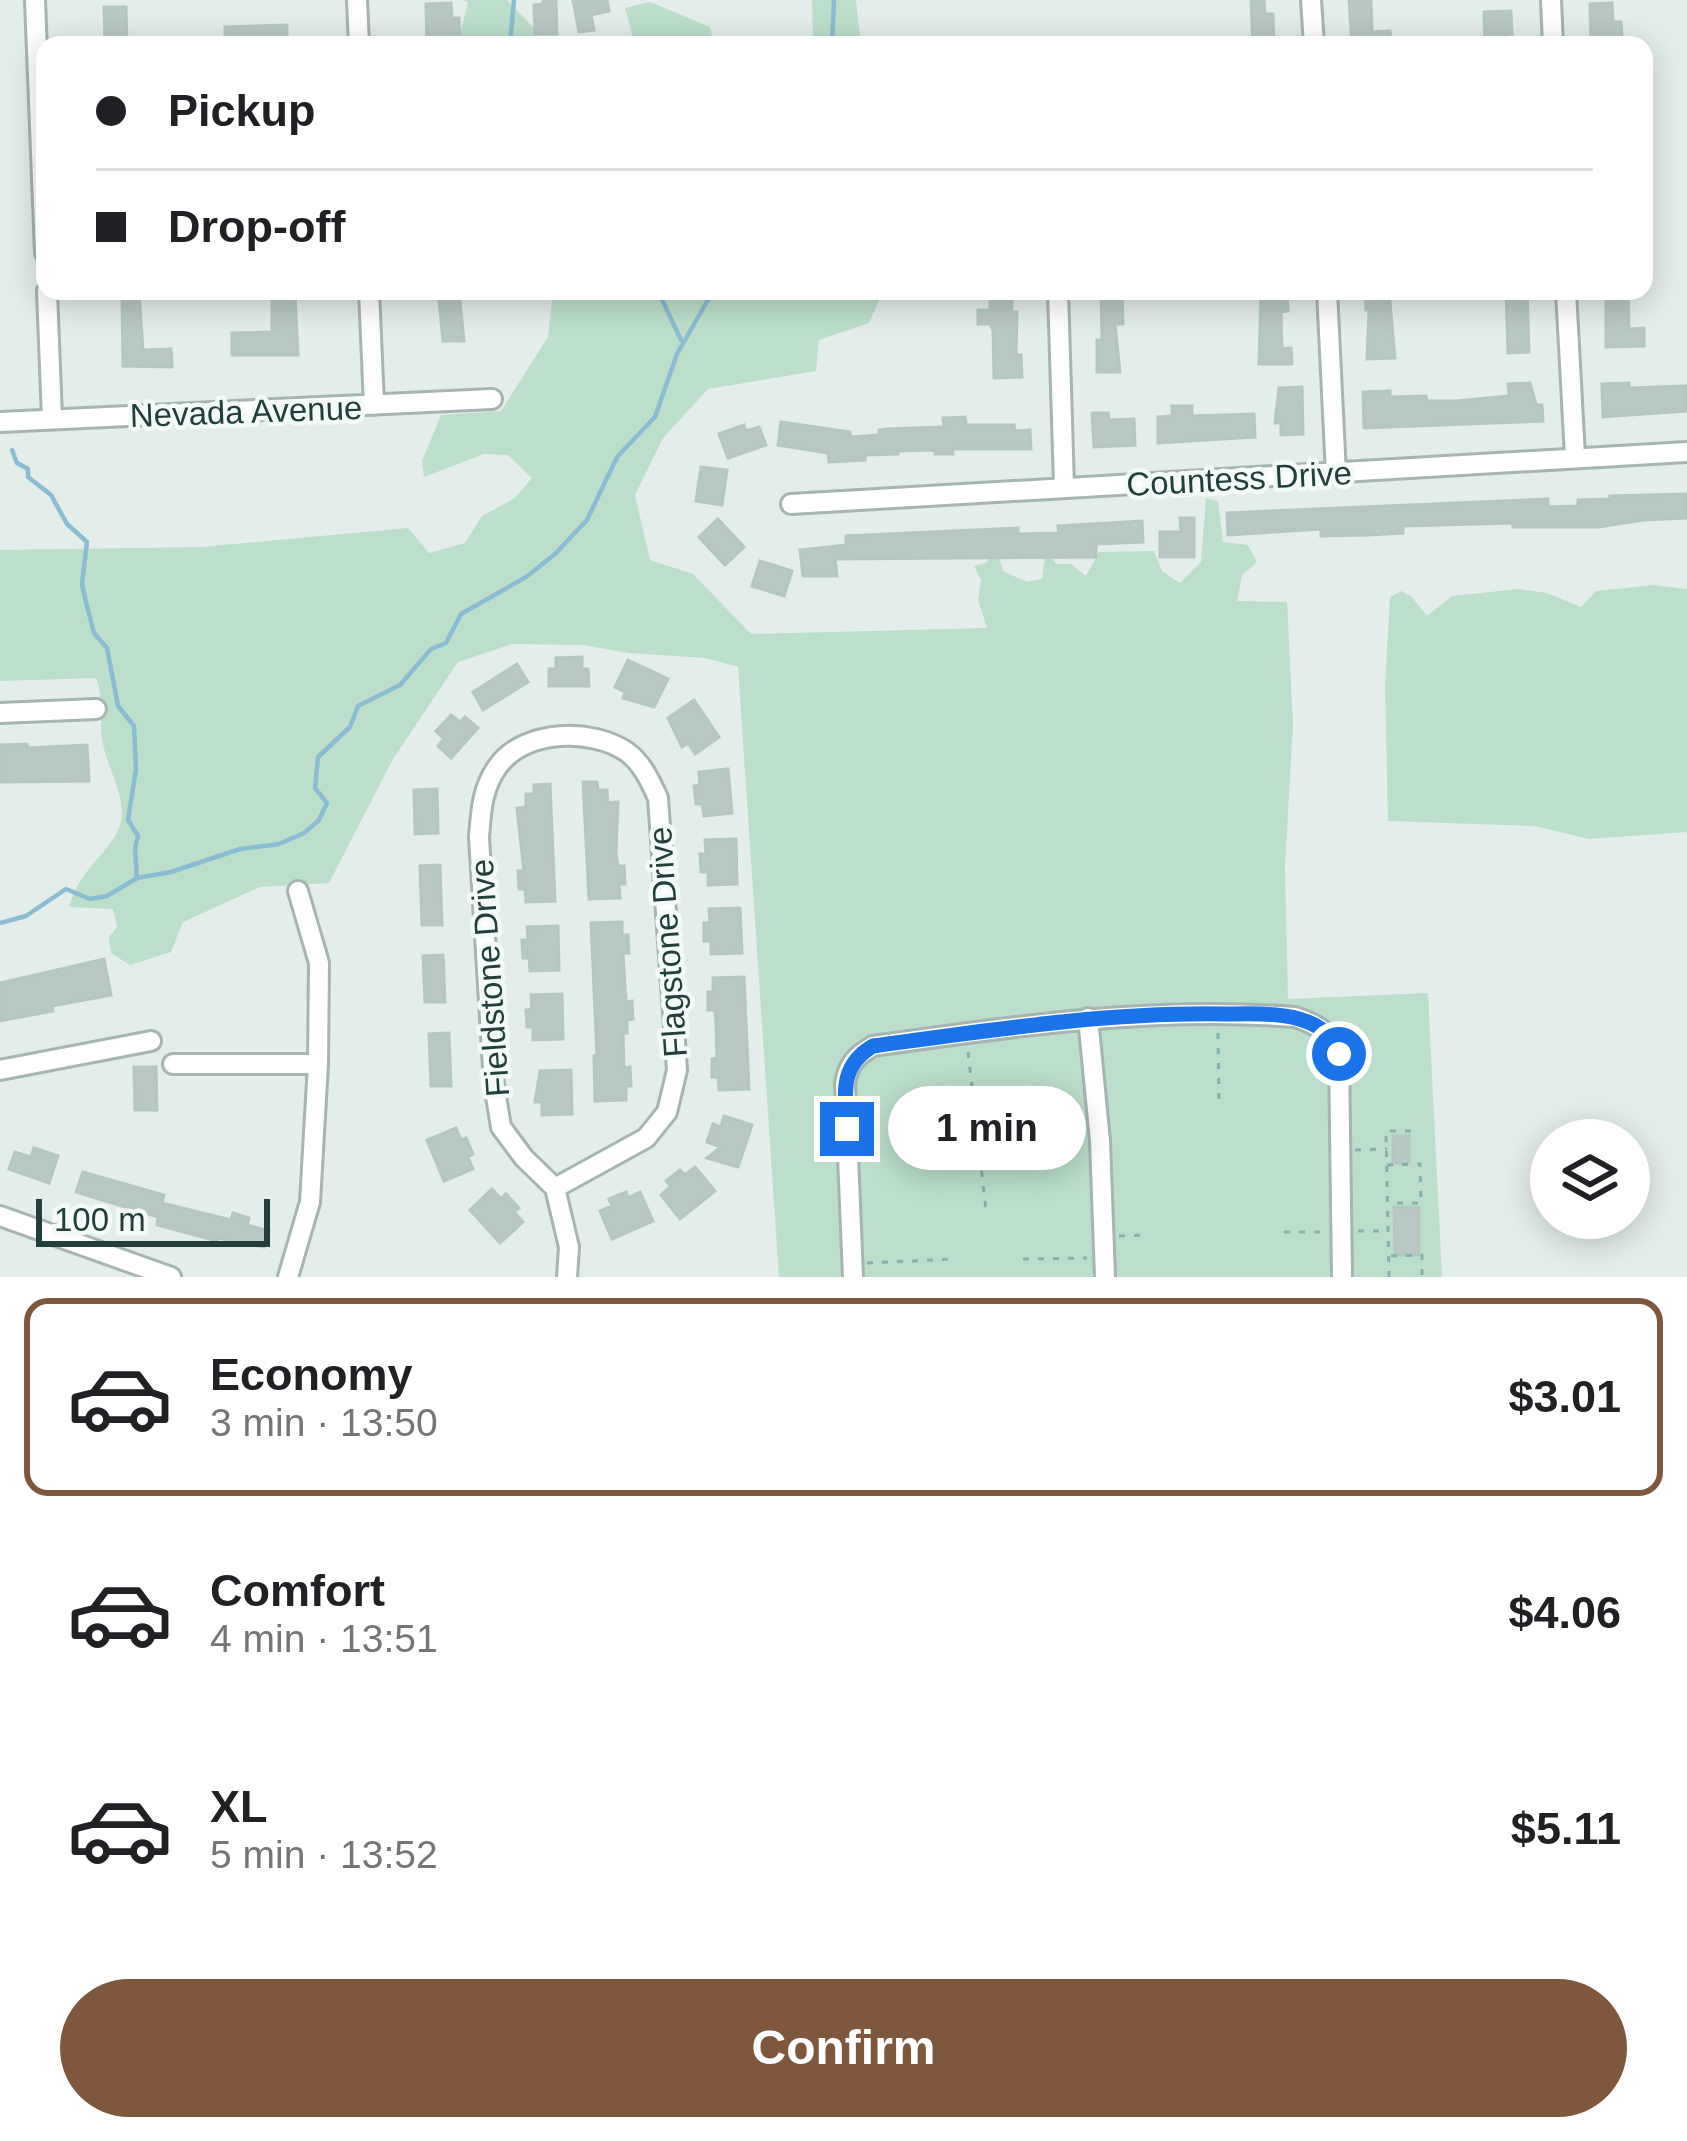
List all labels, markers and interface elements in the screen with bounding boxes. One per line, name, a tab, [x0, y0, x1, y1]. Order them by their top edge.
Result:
text: Pickup	[168, 85, 316, 136]
text: Drop-off	[168, 201, 345, 252]
street label: Nevada Avenue	[129, 389, 363, 434]
street label: Countess Drive	[1125, 454, 1353, 503]
street label: Flagstone Drive	[641, 825, 694, 1059]
street label: Fieldstone Drive	[463, 858, 516, 1098]
route start	[1312, 1027, 1366, 1081]
callout: 1 min	[889, 1087, 1087, 1171]
route end	[820, 1102, 874, 1156]
text: 1 min	[936, 1106, 1038, 1149]
map controls	[1530, 1119, 1650, 1239]
button: layers	[1530, 1119, 1650, 1239]
scale bar	[36, 1193, 270, 1246]
text: 100 m	[54, 1201, 146, 1238]
icon: car	[66, 1343, 174, 1451]
text: Economy	[210, 1349, 413, 1400]
text: $3.01	[1508, 1371, 1621, 1422]
text: 3 min · 13:50	[210, 1401, 438, 1444]
icon: car	[66, 1559, 174, 1667]
text: Comfort	[210, 1565, 385, 1616]
text: $4.06	[1508, 1587, 1621, 1638]
text: 4 min · 13:51	[210, 1617, 438, 1660]
icon: car	[66, 1775, 174, 1883]
text: XL	[210, 1781, 268, 1832]
text: $5.11	[1511, 1803, 1621, 1854]
text: 5 min · 13:52	[210, 1833, 438, 1876]
button: Confirm	[60, 1979, 1627, 2117]

